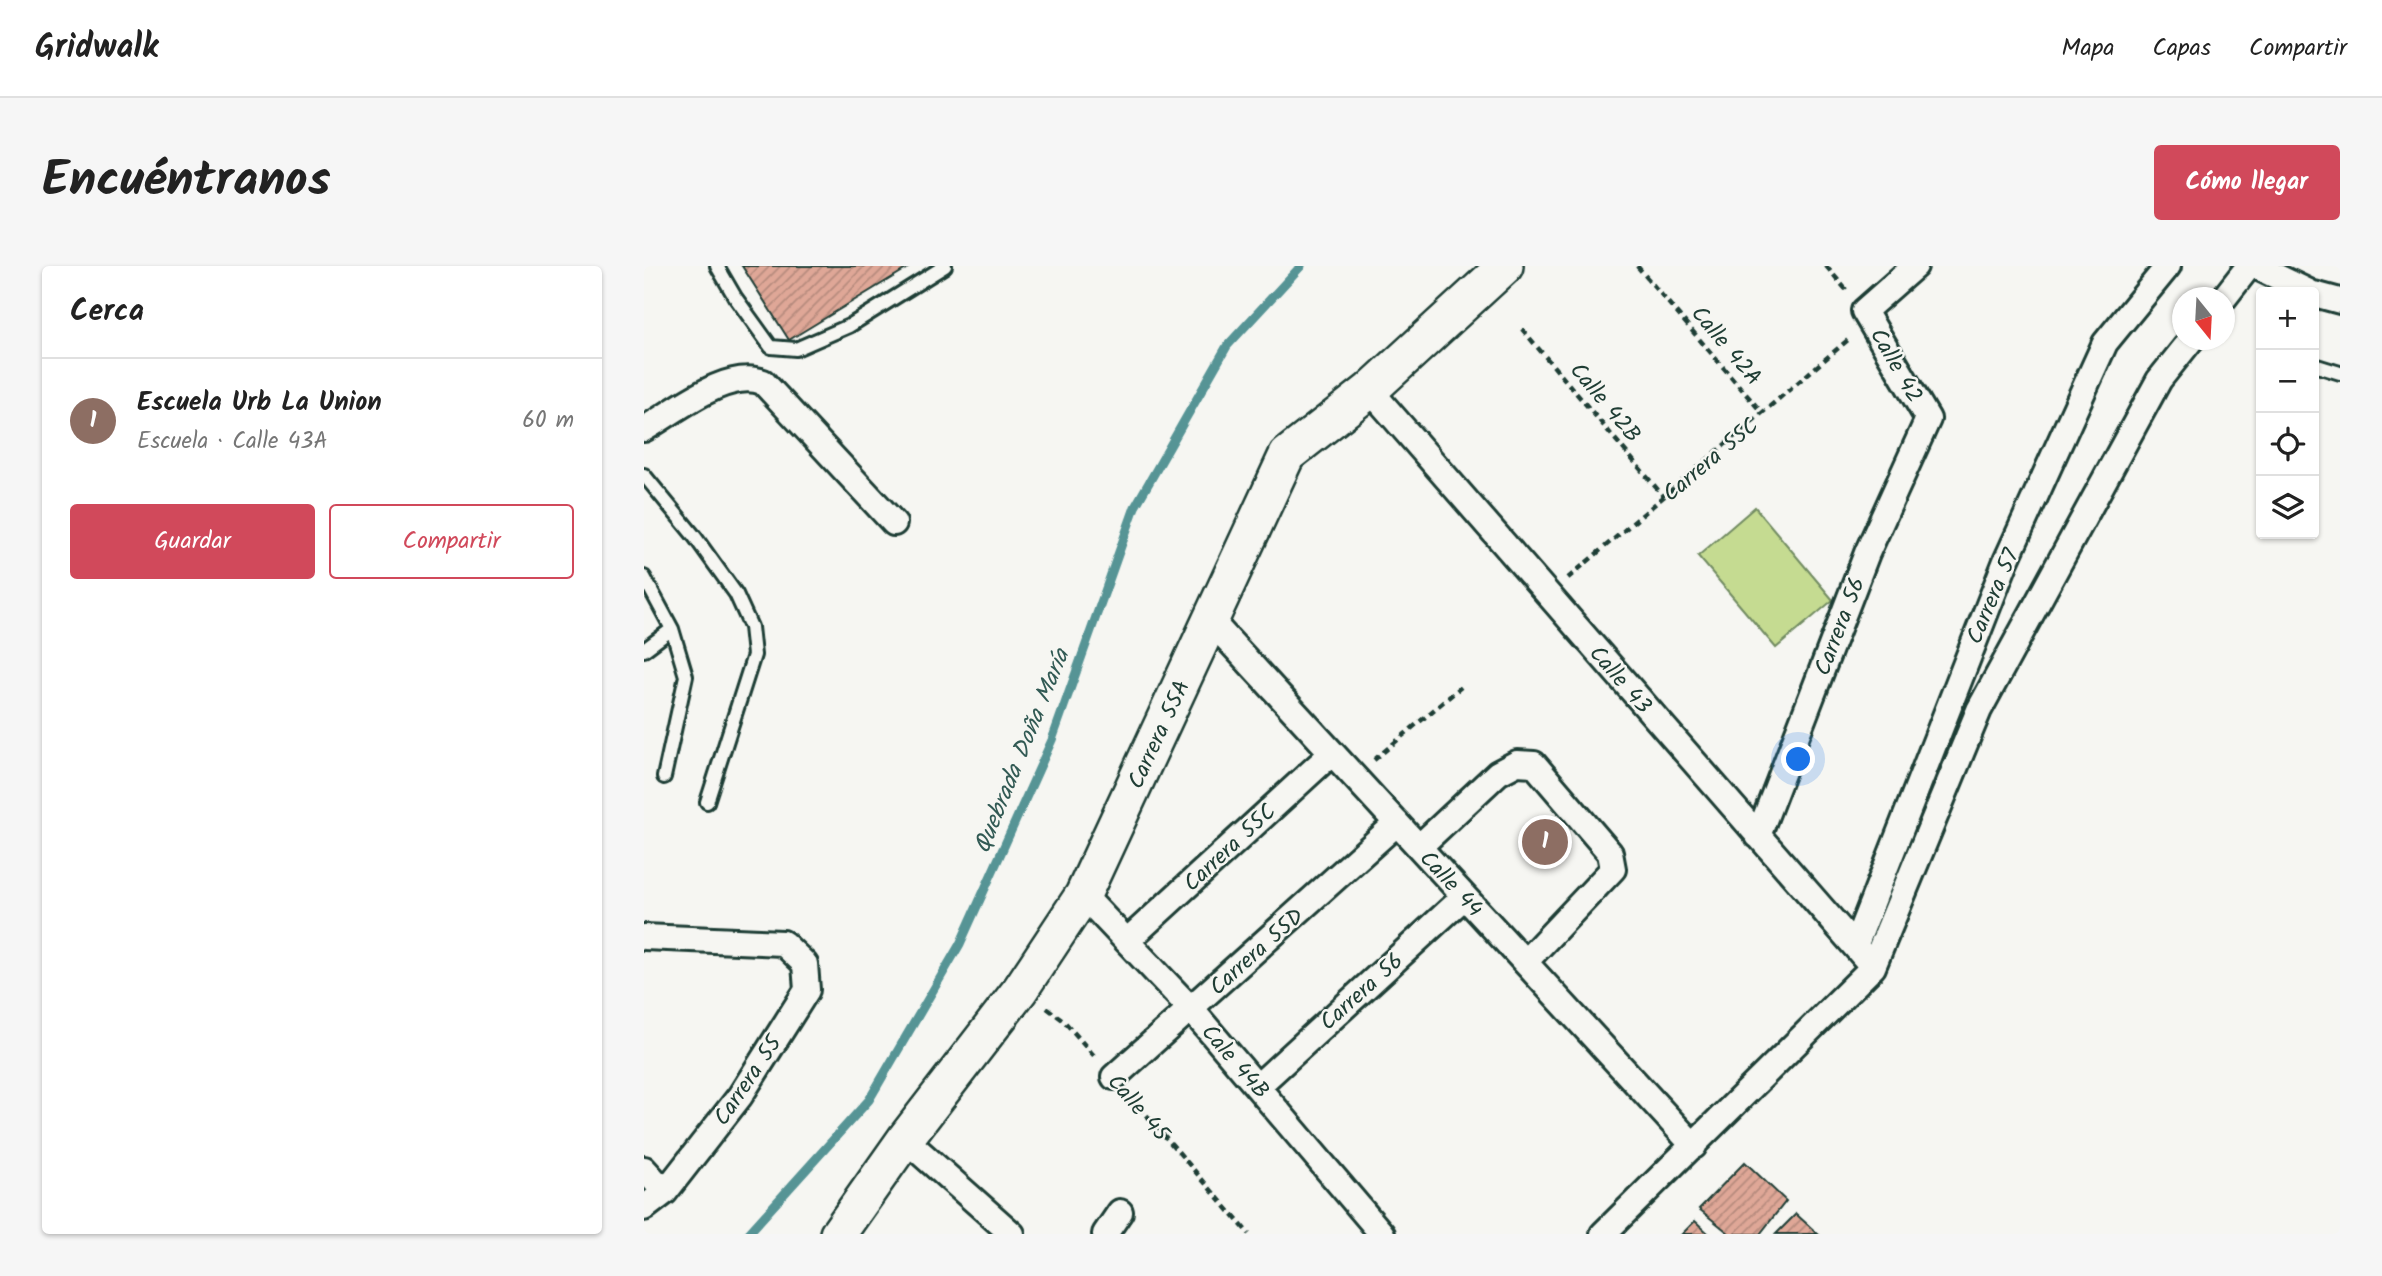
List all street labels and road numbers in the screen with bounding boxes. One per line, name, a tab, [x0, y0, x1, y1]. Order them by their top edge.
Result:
street label: Calle 42A	[1681, 298, 1770, 394]
street label: Calle 42	[1859, 322, 1931, 410]
street label: Calle 42B	[1560, 355, 1649, 452]
street label: Carrera 55C	[1655, 409, 1767, 512]
street label: Carrera 57	[1958, 542, 2031, 650]
street label: Carrera 56	[1806, 572, 1876, 681]
street label: Calle 43	[1579, 638, 1660, 723]
street label: Carrera 55A	[1119, 674, 1201, 795]
street label: Carrera 55C	[1176, 796, 1285, 901]
street label: Calle 44	[1410, 843, 1491, 926]
street label: Carrera 55D	[1202, 900, 1313, 1005]
street label: Carrera 56	[1312, 945, 1413, 1040]
street label: Cale 44B	[1191, 1017, 1278, 1108]
street label: Carrera 55	[705, 1027, 793, 1134]
street label: Calle 45	[1098, 1066, 1179, 1152]

